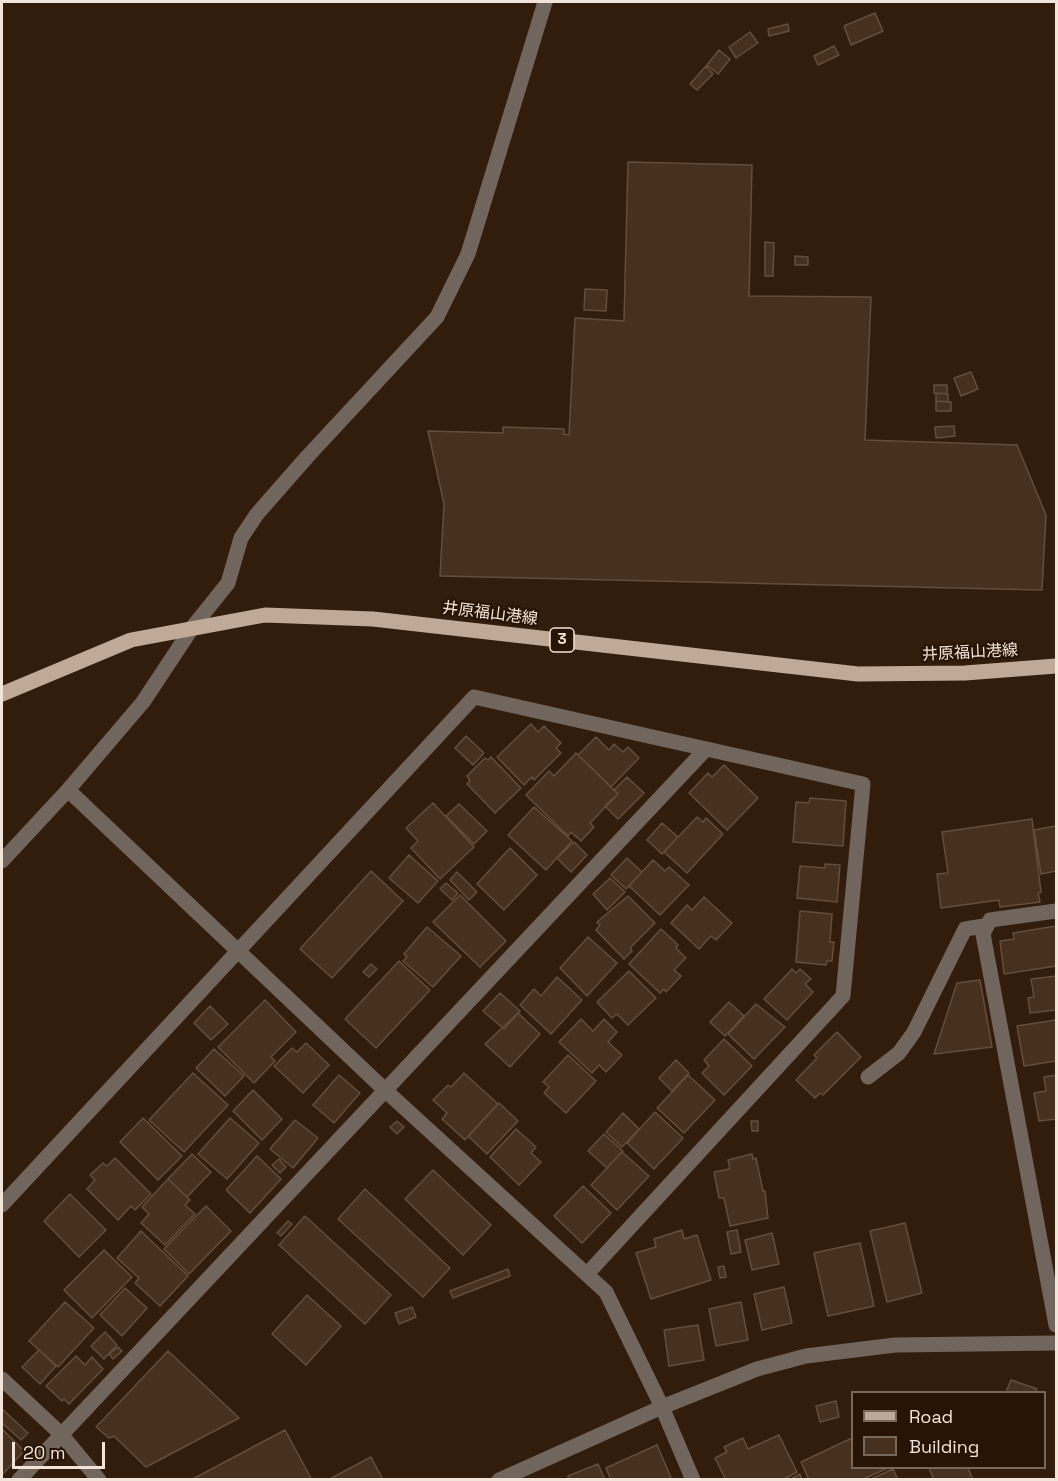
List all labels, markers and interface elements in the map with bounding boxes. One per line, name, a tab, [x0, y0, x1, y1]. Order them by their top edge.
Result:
street label: 井原福山港線	[441, 599, 539, 629]
road number: 3	[550, 628, 574, 652]
street label: 井原福山港線	[922, 641, 1018, 665]
legend	[851, 1391, 1046, 1469]
text: Road	[909, 1405, 953, 1428]
scale bar	[15, 1430, 108, 1468]
text: Building	[909, 1435, 979, 1458]
text: 20 m	[23, 1441, 66, 1464]

